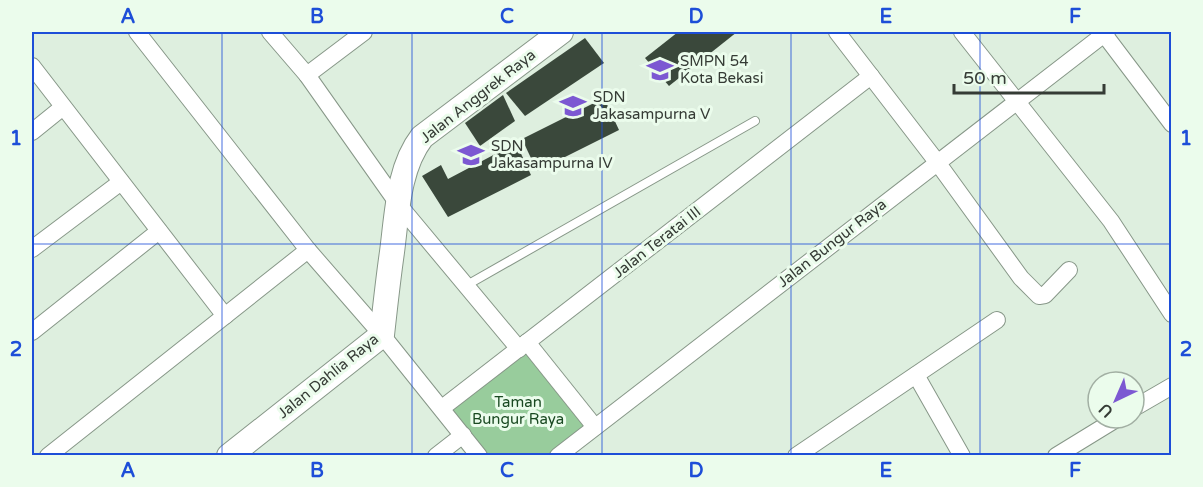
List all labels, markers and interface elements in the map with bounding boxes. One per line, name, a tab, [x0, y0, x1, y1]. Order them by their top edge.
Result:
text: A	[121, 5, 136, 29]
text: B	[310, 5, 324, 29]
text: C	[500, 5, 514, 29]
text: D	[688, 5, 704, 29]
text: E	[880, 5, 893, 29]
text: F	[1069, 5, 1081, 29]
street label: Jalan Anggrek Raya	[417, 45, 539, 147]
place label: SMPN 54 Kota Bekasi	[680, 52, 763, 87]
school or university icon: SMPN 54 Kota Bekasi	[645, 55, 675, 85]
scale bar	[954, 57, 1104, 95]
text: 50 m	[963, 67, 1007, 89]
place label: SDN Jakasampurna V	[593, 88, 711, 123]
school or university icon: SDN Jakasampurna V	[558, 91, 588, 121]
text: 1	[10, 127, 22, 151]
text: 1	[1180, 127, 1192, 151]
place label: SDN Jakasampurna IV	[491, 137, 613, 172]
school or university icon: SDN Jakasampurna IV	[456, 140, 486, 170]
street label: Jalan Bungur Raya	[774, 195, 890, 291]
street label: Jalan Teratai III	[610, 202, 704, 282]
street label: Jalan Dahlia Raya	[274, 330, 382, 422]
text: 2	[10, 338, 22, 362]
text: 2	[1180, 338, 1192, 362]
north arrow	[1086, 370, 1146, 430]
park label: Taman Bungur Raya	[472, 393, 564, 428]
text: U	[1095, 399, 1118, 421]
text: A	[121, 459, 136, 483]
text: B	[310, 459, 324, 483]
text: C	[500, 459, 514, 483]
text: D	[688, 459, 704, 483]
text: E	[880, 459, 893, 483]
text: F	[1069, 459, 1081, 483]

